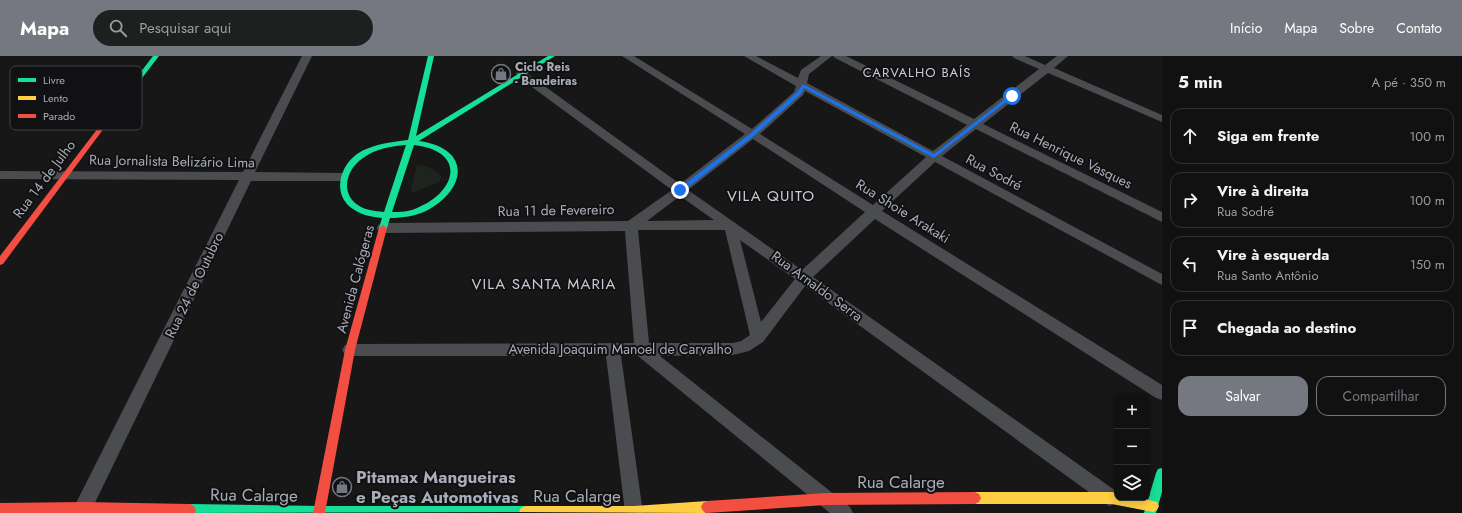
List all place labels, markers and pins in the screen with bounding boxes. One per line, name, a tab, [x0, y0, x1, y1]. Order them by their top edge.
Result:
place label: Ciclo Reis - Bandeiras	[515, 58, 578, 90]
shop icon: Ciclo Reis - Bandeiras	[490, 63, 512, 85]
place label: Pitamax Mangueiras e Peças Automotivas	[356, 465, 519, 509]
shop icon: Pitamax Mangueiras e Peças Automotivas	[331, 476, 353, 498]

